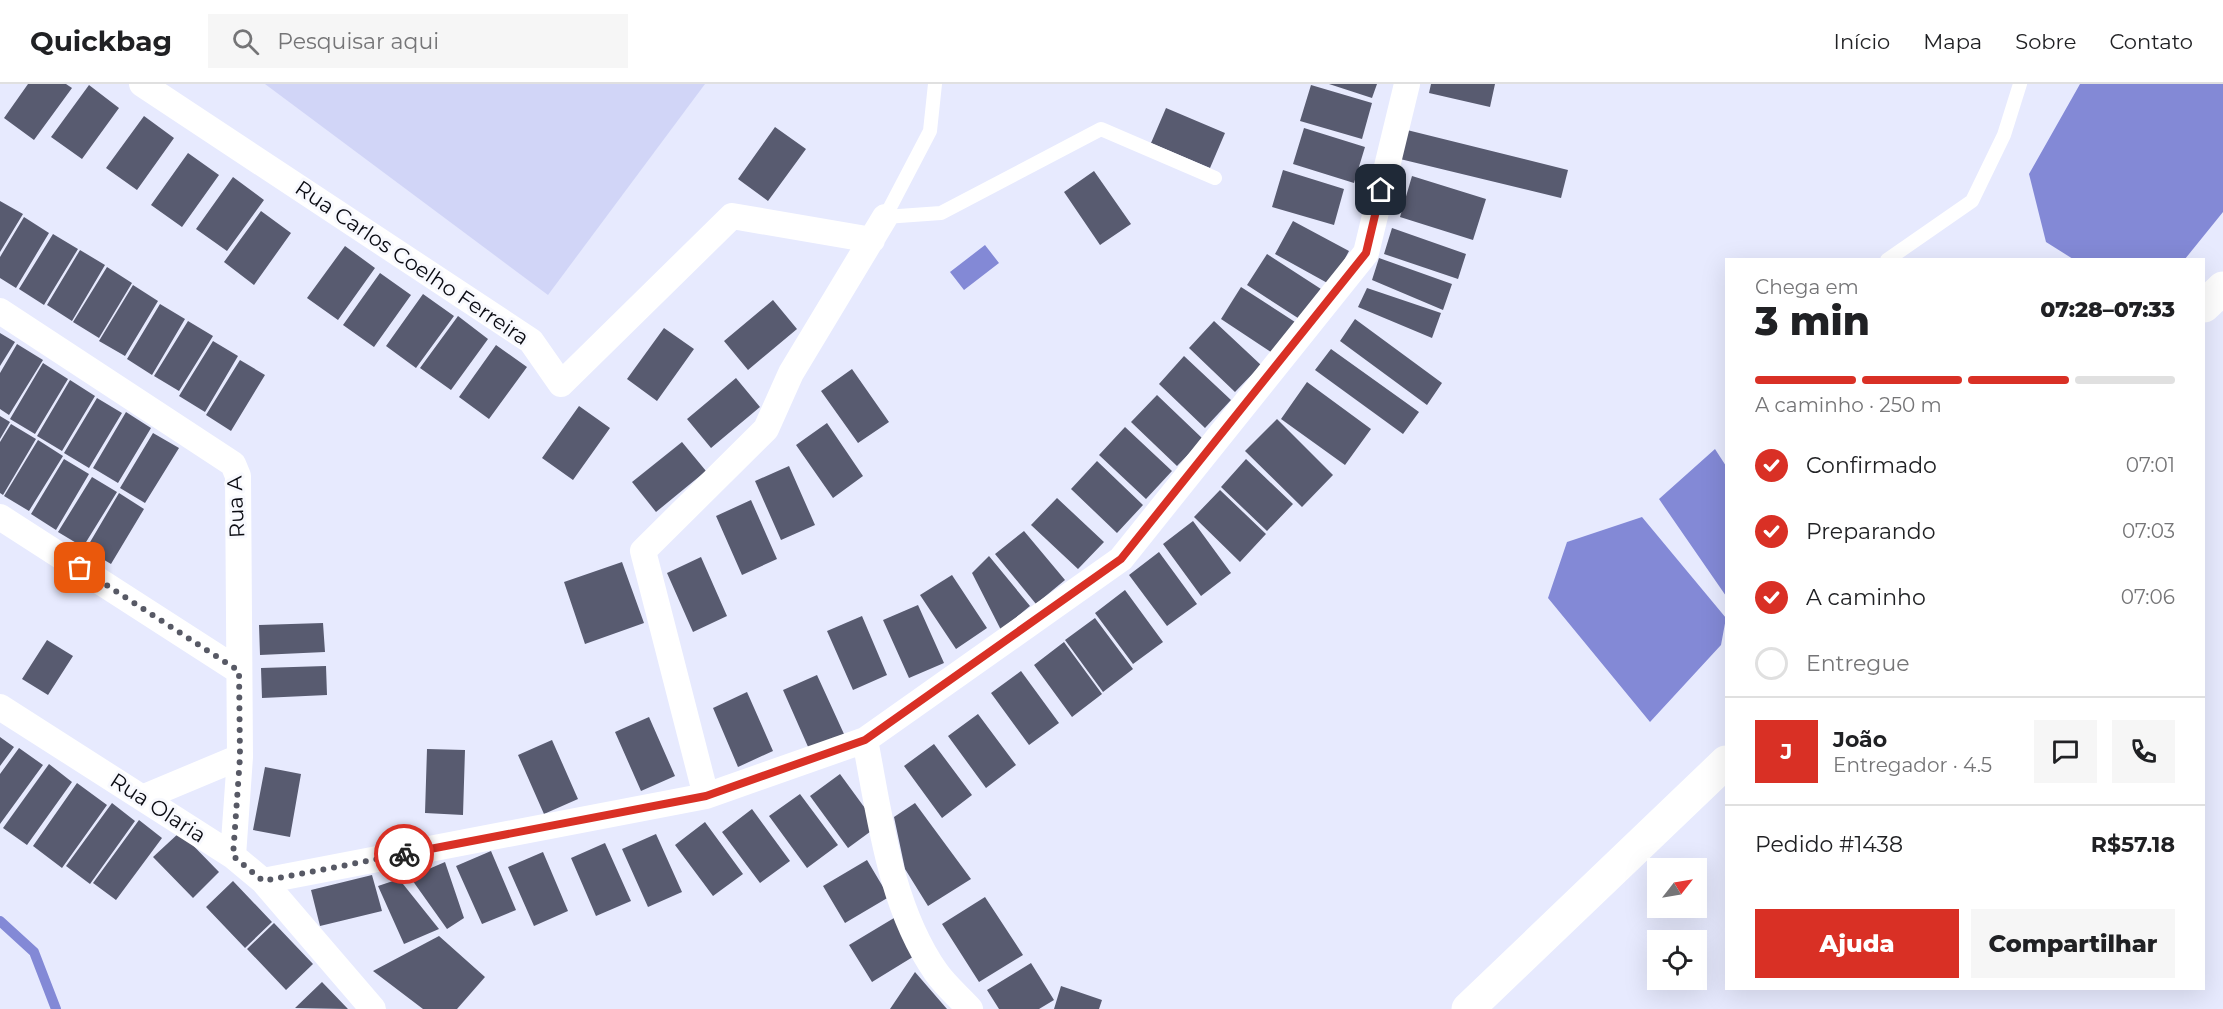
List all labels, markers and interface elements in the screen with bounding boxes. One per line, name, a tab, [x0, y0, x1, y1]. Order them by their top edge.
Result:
search box	[208, 14, 628, 68]
text: Quickbag	[30, 24, 172, 58]
icon: search	[229, 25, 262, 58]
text: Pesquisar aqui	[277, 28, 439, 55]
text: Início	[1834, 29, 1890, 54]
text: Mapa	[1923, 29, 1982, 54]
text: Sobre	[2015, 29, 2076, 54]
text: Contato	[2109, 29, 2193, 54]
pin	[1355, 164, 1406, 215]
icon: home	[1364, 173, 1397, 206]
street label: Rua Carlos Coelho Ferreira	[291, 175, 534, 350]
text: Chega em	[1755, 275, 1859, 299]
text: 07:28–07:33	[2040, 296, 2175, 323]
text: 3 min	[1755, 297, 1870, 345]
text: A caminho · 250 m	[1755, 393, 1942, 417]
icon: check	[1755, 449, 1788, 482]
text: Confirmado	[1806, 452, 1937, 479]
text: 07:01	[2126, 453, 2175, 477]
street label: Rua A	[221, 474, 250, 539]
icon: check	[1755, 515, 1788, 548]
text: Preparando	[1806, 518, 1935, 545]
text: 07:03	[2122, 519, 2175, 543]
pin	[54, 542, 105, 593]
icon: bag	[63, 551, 96, 584]
icon: check	[1755, 581, 1788, 614]
text: A caminho	[1806, 584, 1926, 611]
text: 07:06	[2121, 585, 2175, 609]
text: Entregue	[1806, 650, 1910, 677]
button: chat	[2034, 720, 2097, 783]
button: phone	[2112, 720, 2175, 783]
text: João	[1833, 726, 1887, 753]
text: J	[1781, 738, 1792, 765]
text: Entregador · 4.5	[1833, 753, 1992, 777]
street label: Rua Olaria	[106, 767, 211, 848]
courier	[374, 824, 434, 884]
text: Pedido #1438	[1755, 831, 1903, 858]
text: R$57.18	[2091, 831, 2175, 858]
icon: bike	[388, 838, 421, 871]
north arrow	[1647, 858, 1707, 918]
map controls	[1647, 858, 1707, 990]
button: Ajuda	[1755, 909, 1959, 978]
button: Compartilhar	[1971, 909, 2175, 978]
button: locate	[1647, 930, 1707, 990]

